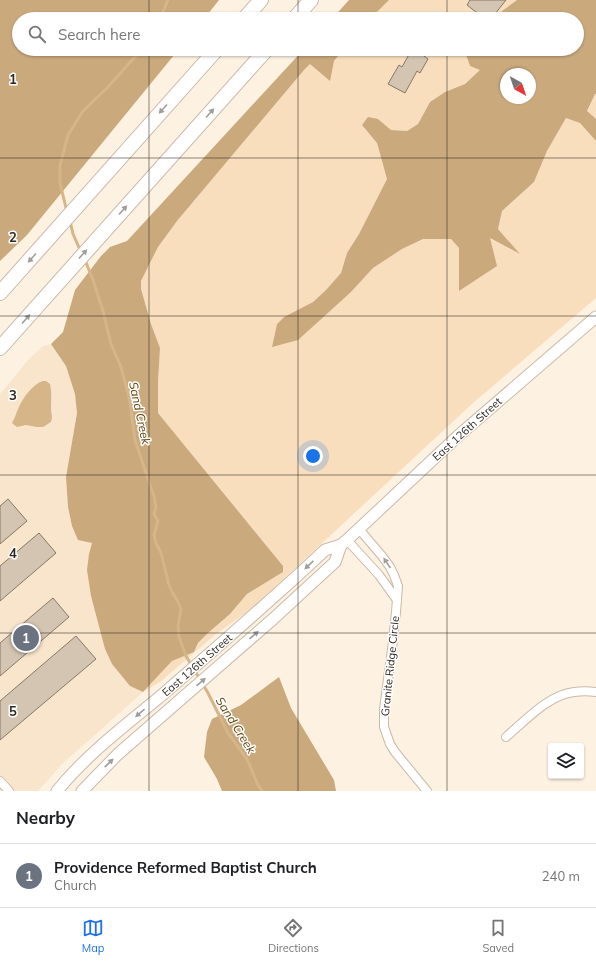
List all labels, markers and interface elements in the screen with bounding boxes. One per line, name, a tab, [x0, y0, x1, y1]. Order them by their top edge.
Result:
search box	[12, 12, 584, 56]
icon: search	[26, 23, 48, 45]
text: Search here	[58, 25, 140, 44]
north arrow	[500, 68, 536, 104]
text: 1	[9, 71, 17, 87]
one-way arrow	[159, 104, 168, 115]
one-way arrow	[205, 108, 214, 118]
one-way arrow	[118, 205, 128, 215]
text: 2	[9, 229, 17, 245]
one-way arrow	[78, 250, 87, 259]
one-way arrow	[27, 253, 36, 263]
one-way arrow	[21, 314, 30, 324]
water label: Sand Creek	[126, 380, 154, 447]
text: 3	[9, 387, 17, 403]
street label: East 126th Street	[429, 394, 505, 464]
your location	[303, 446, 323, 466]
text: 4	[9, 545, 17, 561]
one-way arrow	[383, 558, 391, 568]
one-way arrow	[304, 561, 314, 570]
street label: Granite Ridge Circle	[378, 615, 402, 717]
pin: 1	[13, 623, 39, 653]
one-way arrow	[249, 630, 259, 640]
street label: East 126th Street	[159, 631, 235, 699]
one-way arrow	[195, 677, 206, 686]
water label: Sand Creek	[213, 694, 260, 757]
text: 5	[9, 703, 17, 719]
one-way arrow	[134, 709, 145, 717]
map controls	[548, 743, 584, 779]
button: layers	[548, 743, 584, 779]
one-way arrow	[104, 758, 114, 768]
text: Nearby	[16, 807, 75, 828]
text: Providence Reformed Baptist Church	[54, 858, 317, 877]
text: 1	[25, 868, 33, 884]
text: 240 m	[542, 868, 580, 884]
text: Church	[54, 877, 97, 893]
tab: Map	[82, 917, 104, 955]
tab: Directions	[268, 917, 319, 955]
tab: Saved	[482, 917, 514, 955]

